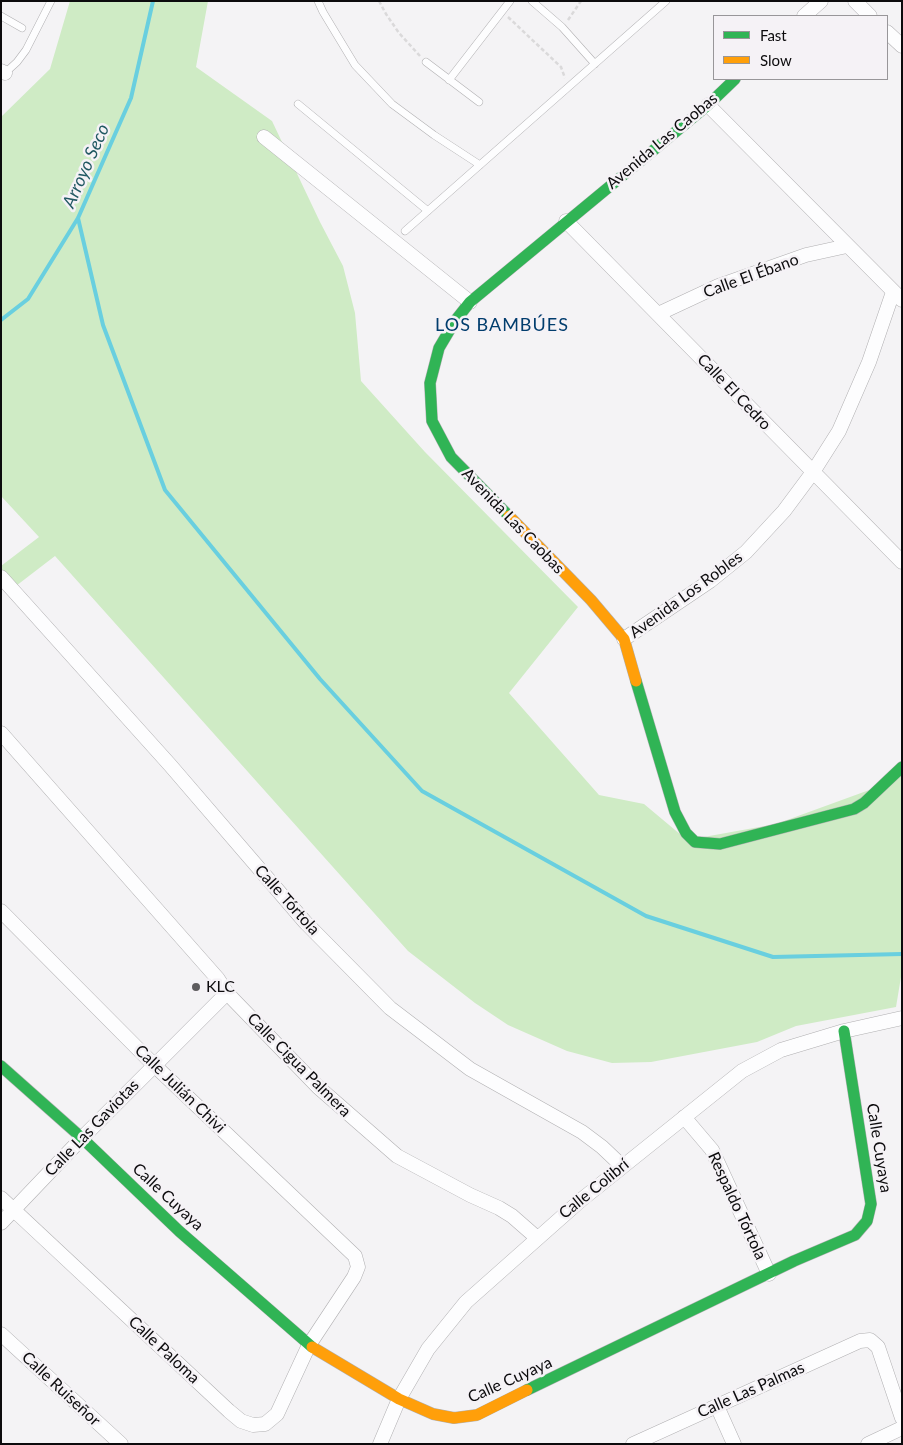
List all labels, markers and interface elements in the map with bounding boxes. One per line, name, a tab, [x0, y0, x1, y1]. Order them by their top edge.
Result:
legend	[713, 15, 888, 80]
text: Fast	[760, 26, 787, 44]
text: Slow	[760, 51, 792, 69]
street label: Avenida Las Caobas	[603, 89, 721, 193]
water label: Arroyo Seco	[58, 121, 114, 211]
street label: Calle El Ébano	[701, 250, 801, 302]
district label: LOS BAMBÚES	[434, 314, 570, 336]
street label: Calle El Cedro	[693, 350, 775, 434]
street label: Avenida Las Caobas	[458, 464, 568, 578]
street label: Avenida Los Robles	[626, 548, 746, 642]
street label: Calle Tórtola	[251, 861, 323, 939]
place label: KLC	[206, 977, 235, 997]
marker: KLC	[190, 981, 202, 993]
street label: Calle Cigua Palmera	[243, 1009, 355, 1121]
street label: Calle Julián Chivi	[131, 1041, 229, 1137]
street label: Calle Las Gaviotas	[41, 1076, 143, 1180]
street label: Calle Cuyaya	[862, 1102, 896, 1194]
street label: Respaldo Tórtola	[704, 1149, 770, 1263]
street label: Calle Colibrí	[555, 1155, 633, 1223]
street label: Calle Cuyaya	[129, 1159, 207, 1235]
street label: Calle Paloma	[125, 1312, 203, 1388]
street label: Calle Ruiseñor	[18, 1348, 104, 1430]
street label: Calle Cuyaya	[465, 1353, 555, 1407]
street label: Calle Las Palmas	[695, 1358, 807, 1422]

